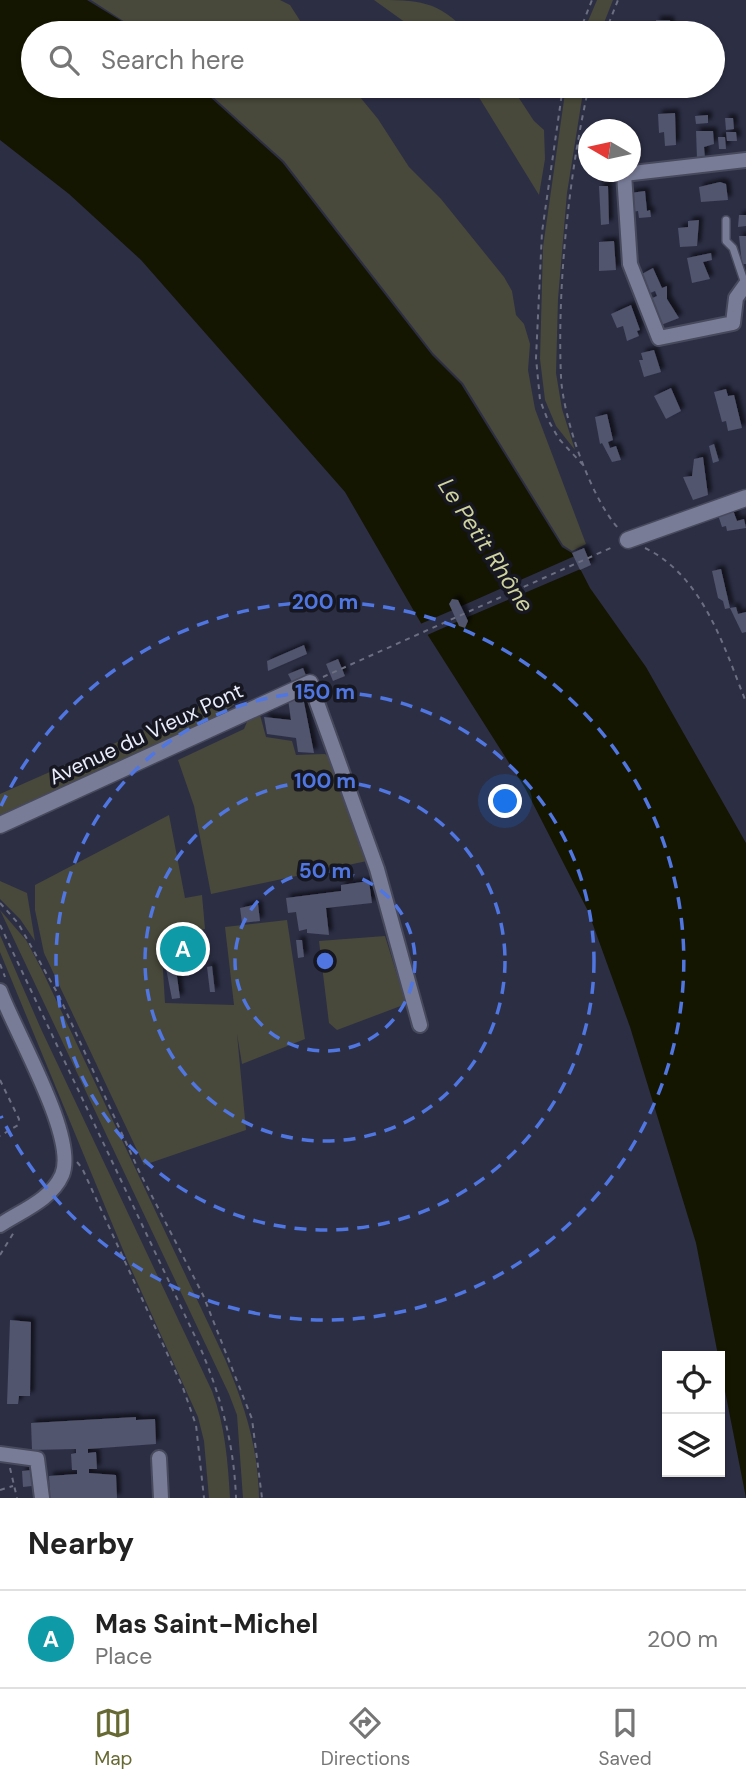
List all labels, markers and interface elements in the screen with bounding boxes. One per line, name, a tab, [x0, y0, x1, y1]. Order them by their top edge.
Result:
search box	[21, 21, 725, 98]
icon: search	[45, 41, 83, 79]
text: Search here	[101, 43, 244, 77]
north arrow	[578, 119, 641, 182]
water label: Le Petit Rhône	[431, 472, 541, 618]
text: 200 m	[292, 588, 358, 616]
street label: Avenue du Vieux Pont	[44, 677, 248, 791]
text: 150 m	[295, 678, 355, 706]
text: 100 m	[294, 767, 356, 795]
your location	[488, 784, 522, 818]
text: 50 m	[299, 857, 351, 885]
pin: A	[160, 923, 206, 975]
centre of rings	[313, 949, 337, 973]
map controls	[662, 1351, 725, 1477]
button: locate	[662, 1351, 725, 1414]
button: layers	[662, 1414, 725, 1477]
text: Nearby	[28, 1524, 134, 1563]
text: Mas Saint-Michel	[95, 1607, 318, 1641]
text: A	[43, 1624, 59, 1654]
text: 200 m	[647, 1624, 718, 1654]
text: Place	[95, 1641, 152, 1671]
tab: Map	[94, 1704, 132, 1771]
tab: Directions	[321, 1704, 410, 1771]
tab: Saved	[599, 1704, 652, 1771]

